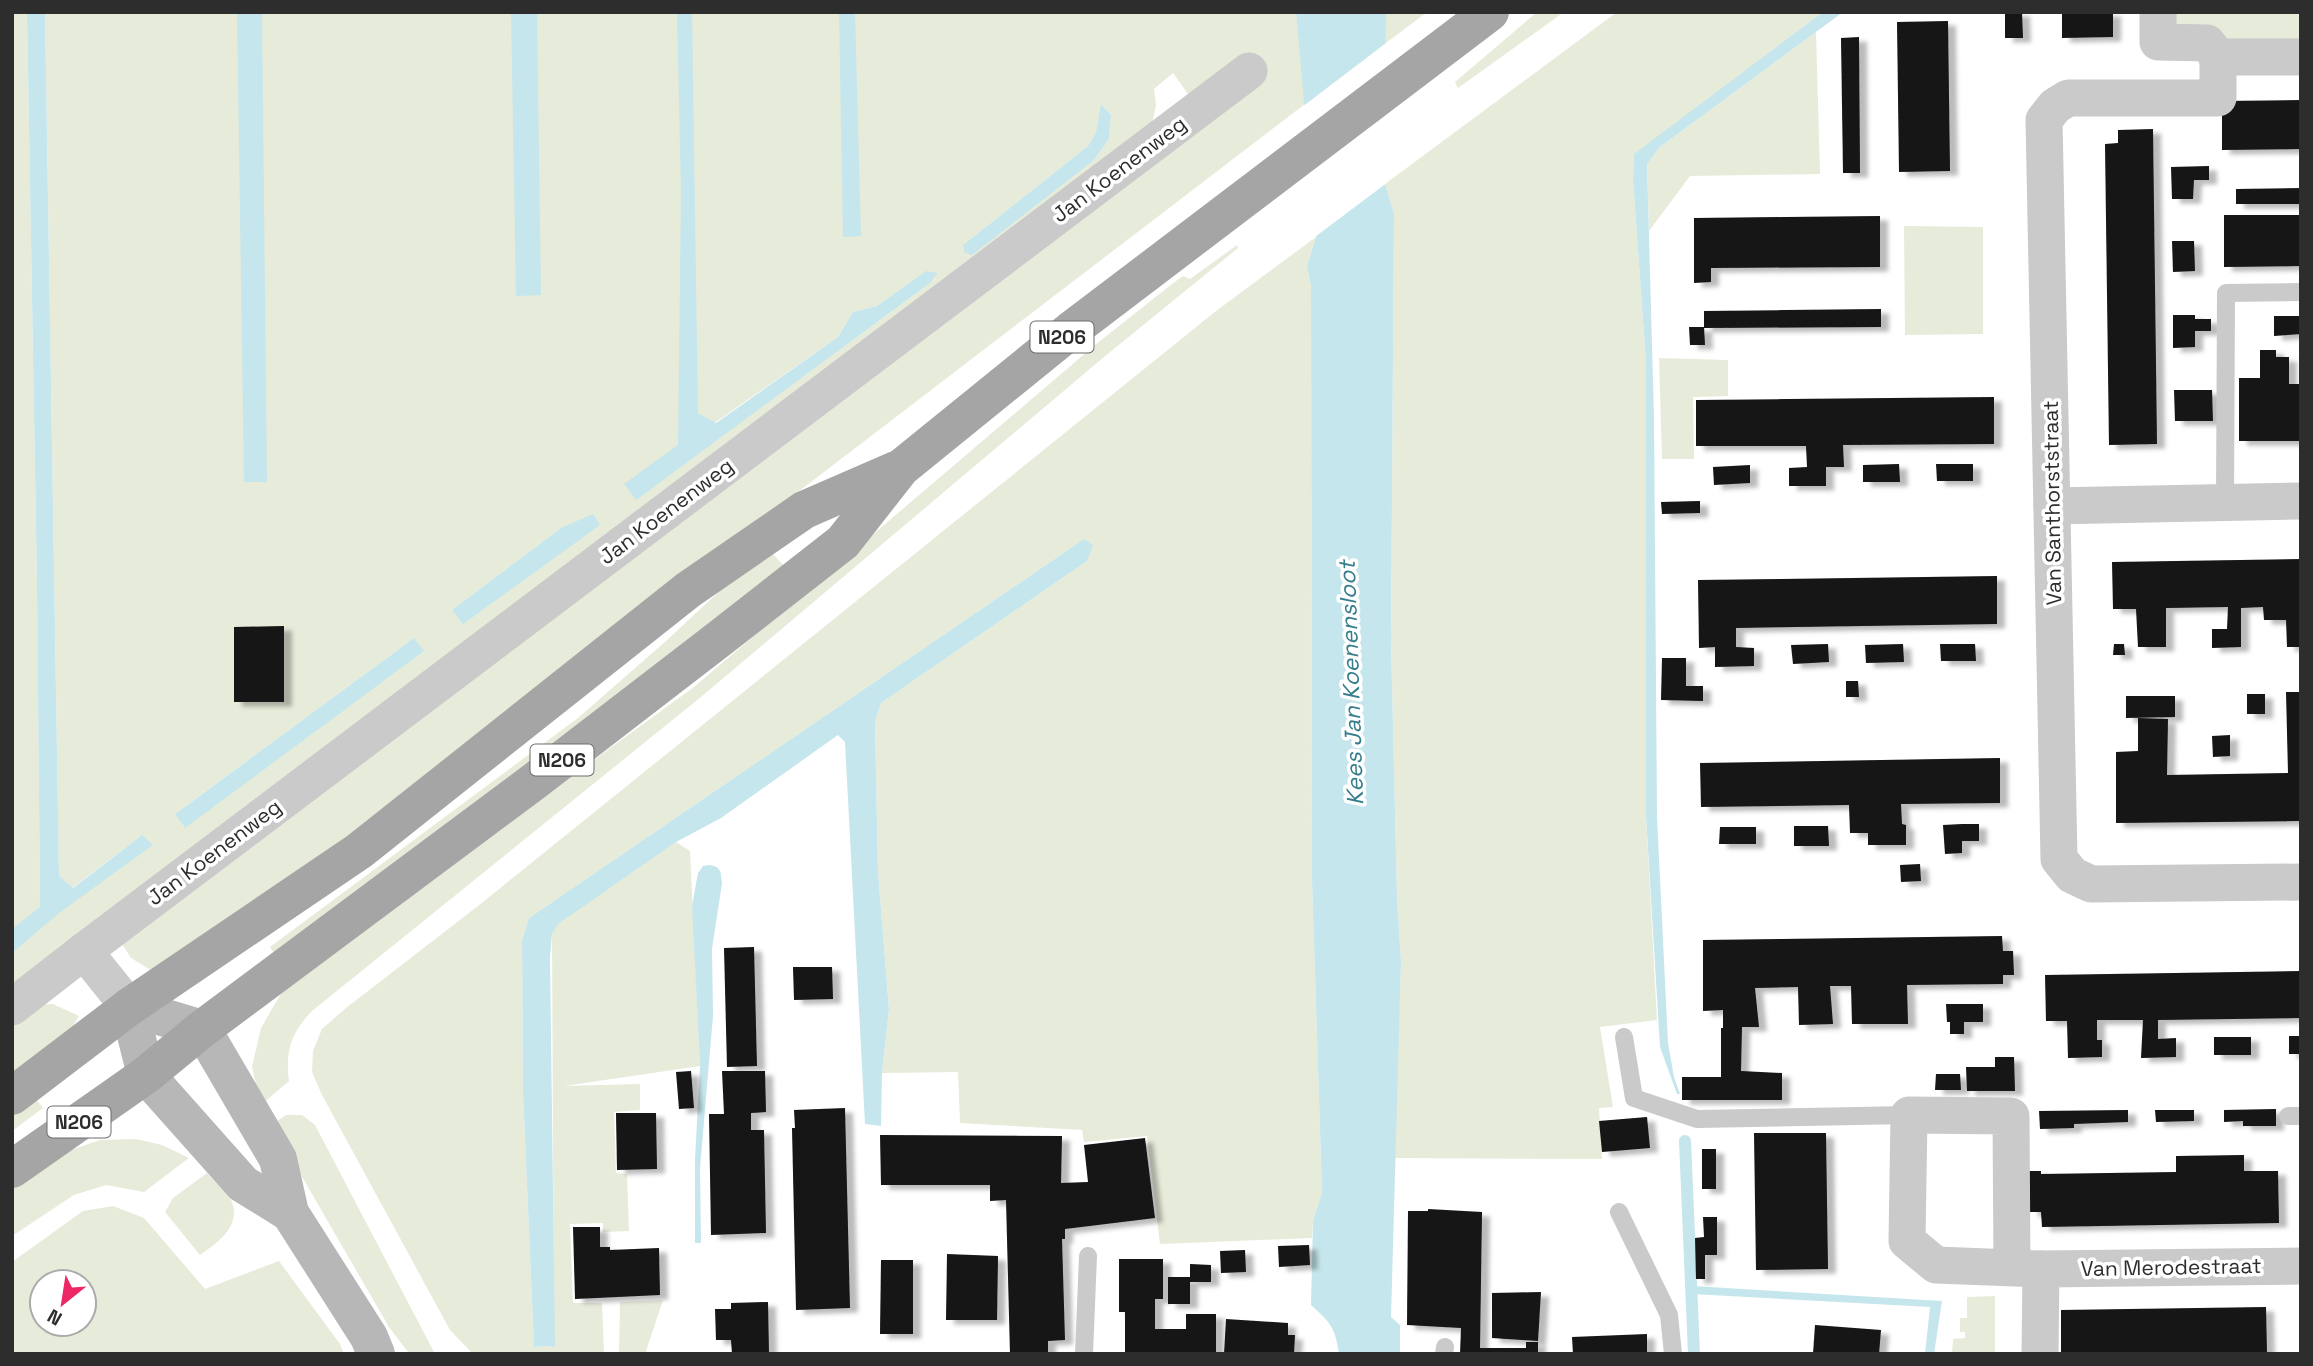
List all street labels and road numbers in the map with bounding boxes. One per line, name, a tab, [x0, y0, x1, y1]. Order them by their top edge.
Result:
street label: Jan Koenenweg	[1047, 110, 1191, 228]
road number: N206	[1030, 322, 1094, 352]
street label: Van Santhorststraat	[2037, 400, 2067, 606]
street label: Jan Koenenweg	[594, 452, 738, 570]
road number: N206	[530, 744, 594, 776]
street label: Jan Koenenweg	[142, 793, 286, 911]
road number: N206	[48, 1106, 110, 1138]
street label: Van Merodestraat	[2080, 1252, 2262, 1282]

